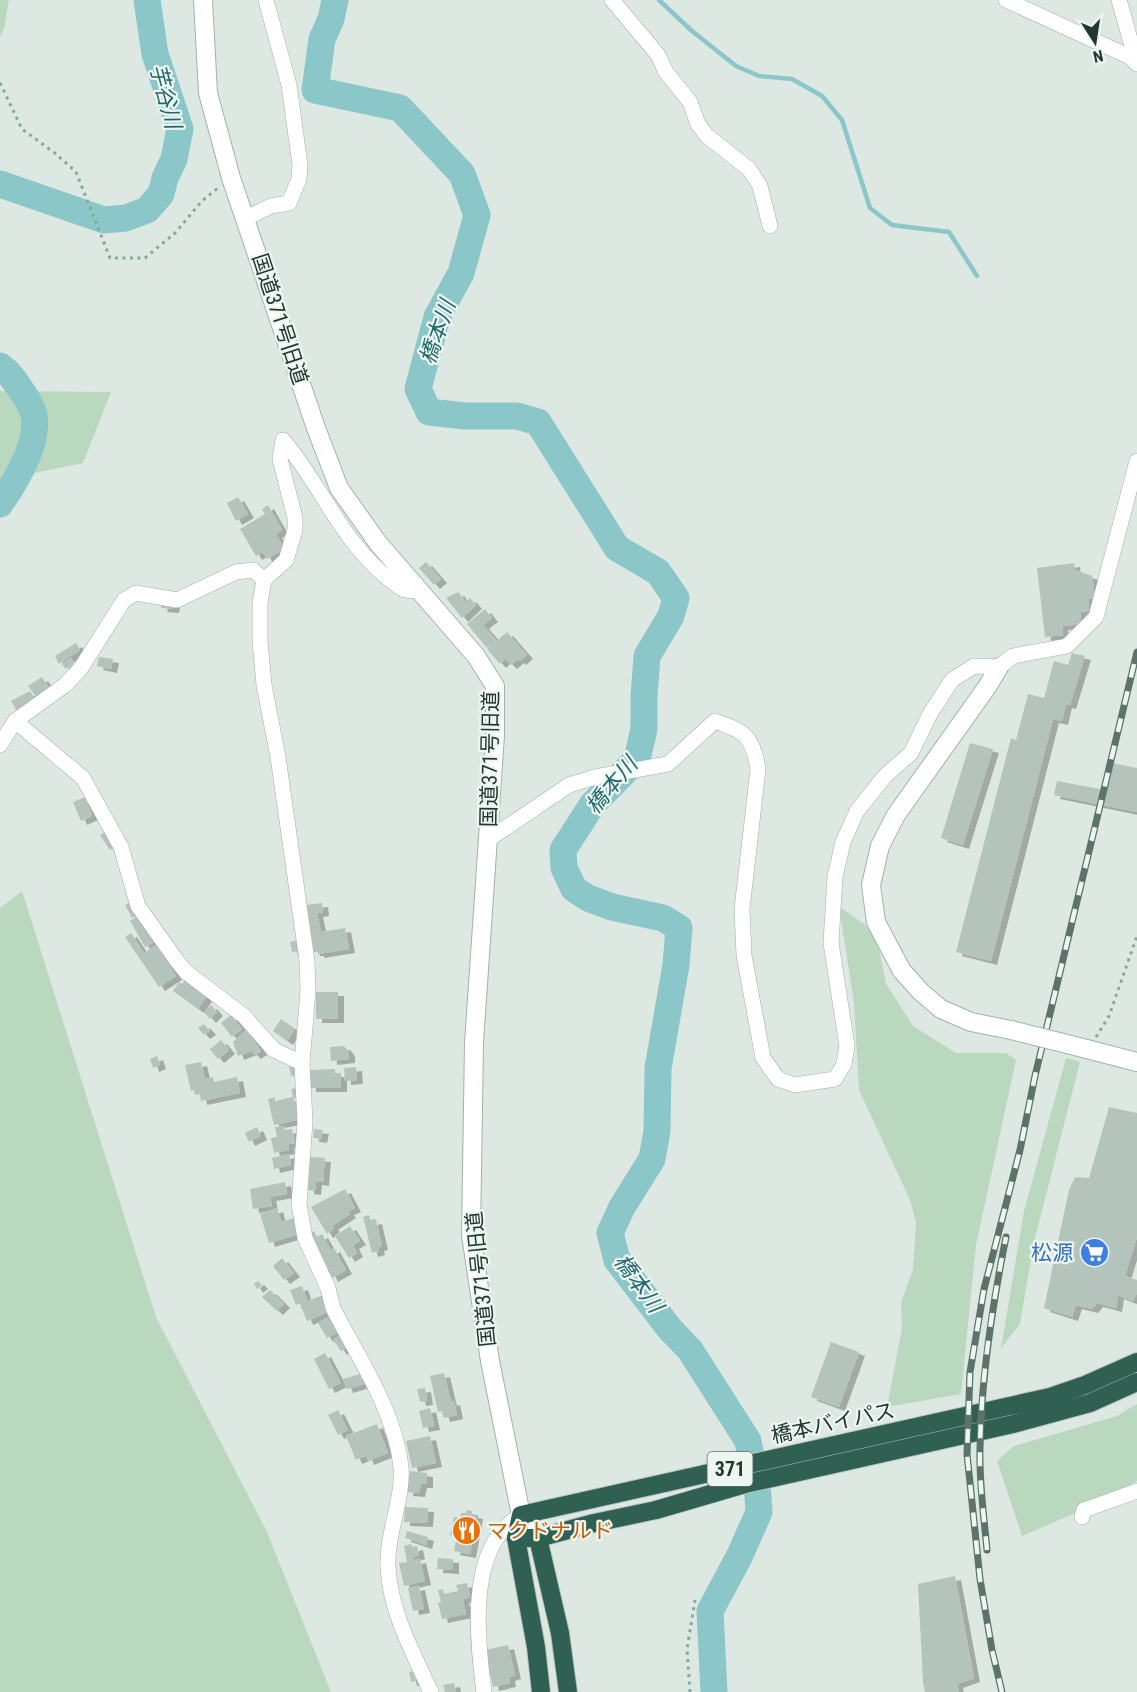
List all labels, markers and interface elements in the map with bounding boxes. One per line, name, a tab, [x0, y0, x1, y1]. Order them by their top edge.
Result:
north arrow	[1065, 12, 1125, 72]
text: N	[1091, 46, 1105, 66]
water label: 芋谷川	[145, 61, 187, 133]
street label: 国道371号旧道	[248, 251, 312, 387]
water label: 橋本川	[415, 295, 461, 367]
street label: 国道371号旧道	[477, 691, 503, 827]
water label: 橋本川	[581, 750, 643, 819]
street label: 国道371号旧道	[462, 1210, 500, 1348]
supermarket icon: 松源	[1078, 1237, 1110, 1269]
place label: 松源	[1031, 1241, 1073, 1265]
water label: 橋本川	[609, 1249, 669, 1319]
street label: 橋本バイパス	[769, 1398, 897, 1448]
road number: 371	[708, 1452, 752, 1486]
restaurant icon: マクドナルド	[450, 1515, 482, 1547]
place label: マクドナルド	[487, 1519, 613, 1543]

